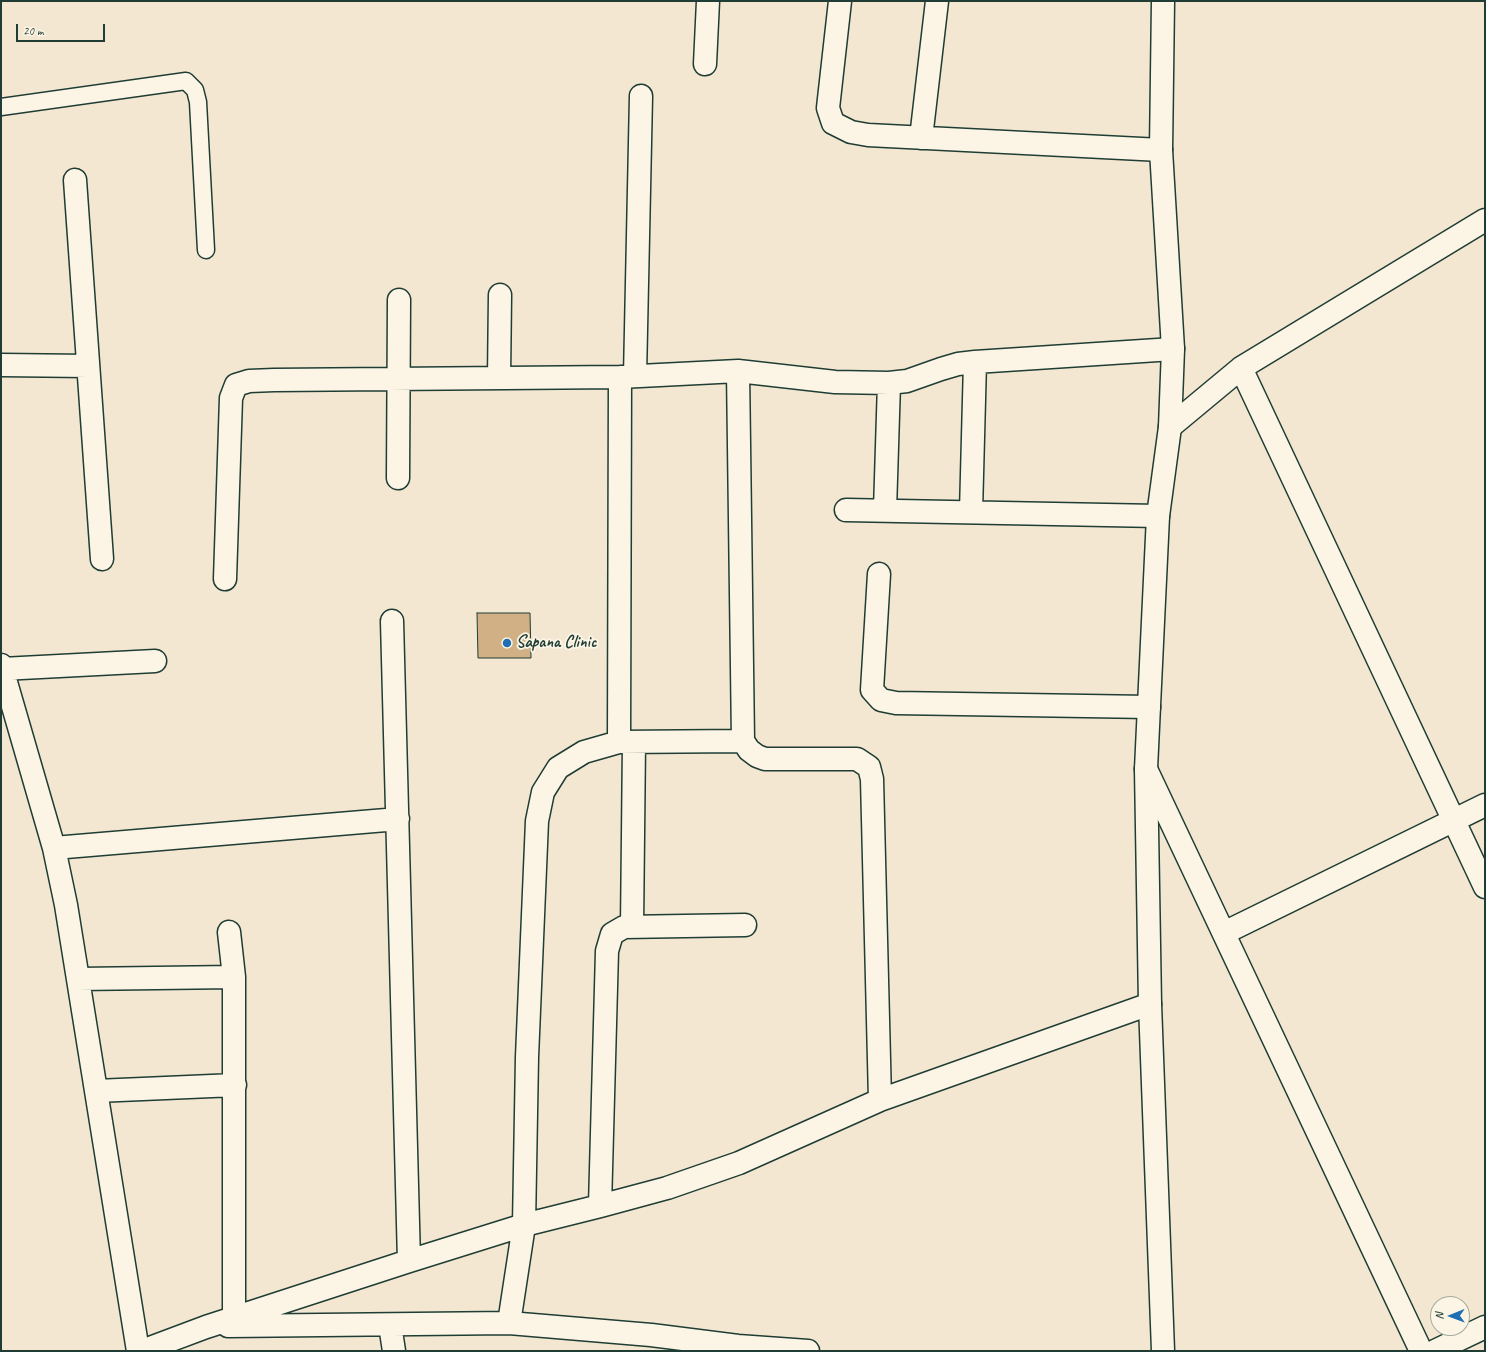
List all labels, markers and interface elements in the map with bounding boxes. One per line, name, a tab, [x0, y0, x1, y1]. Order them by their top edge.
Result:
scale bar	[18, 16, 107, 42]
text: 20 m	[23, 23, 43, 39]
place label: Sapana Clinic	[516, 633, 596, 653]
marker: Sapana Clinic	[501, 637, 513, 649]
north arrow	[1430, 1296, 1470, 1336]
text: N	[1432, 1313, 1446, 1320]

